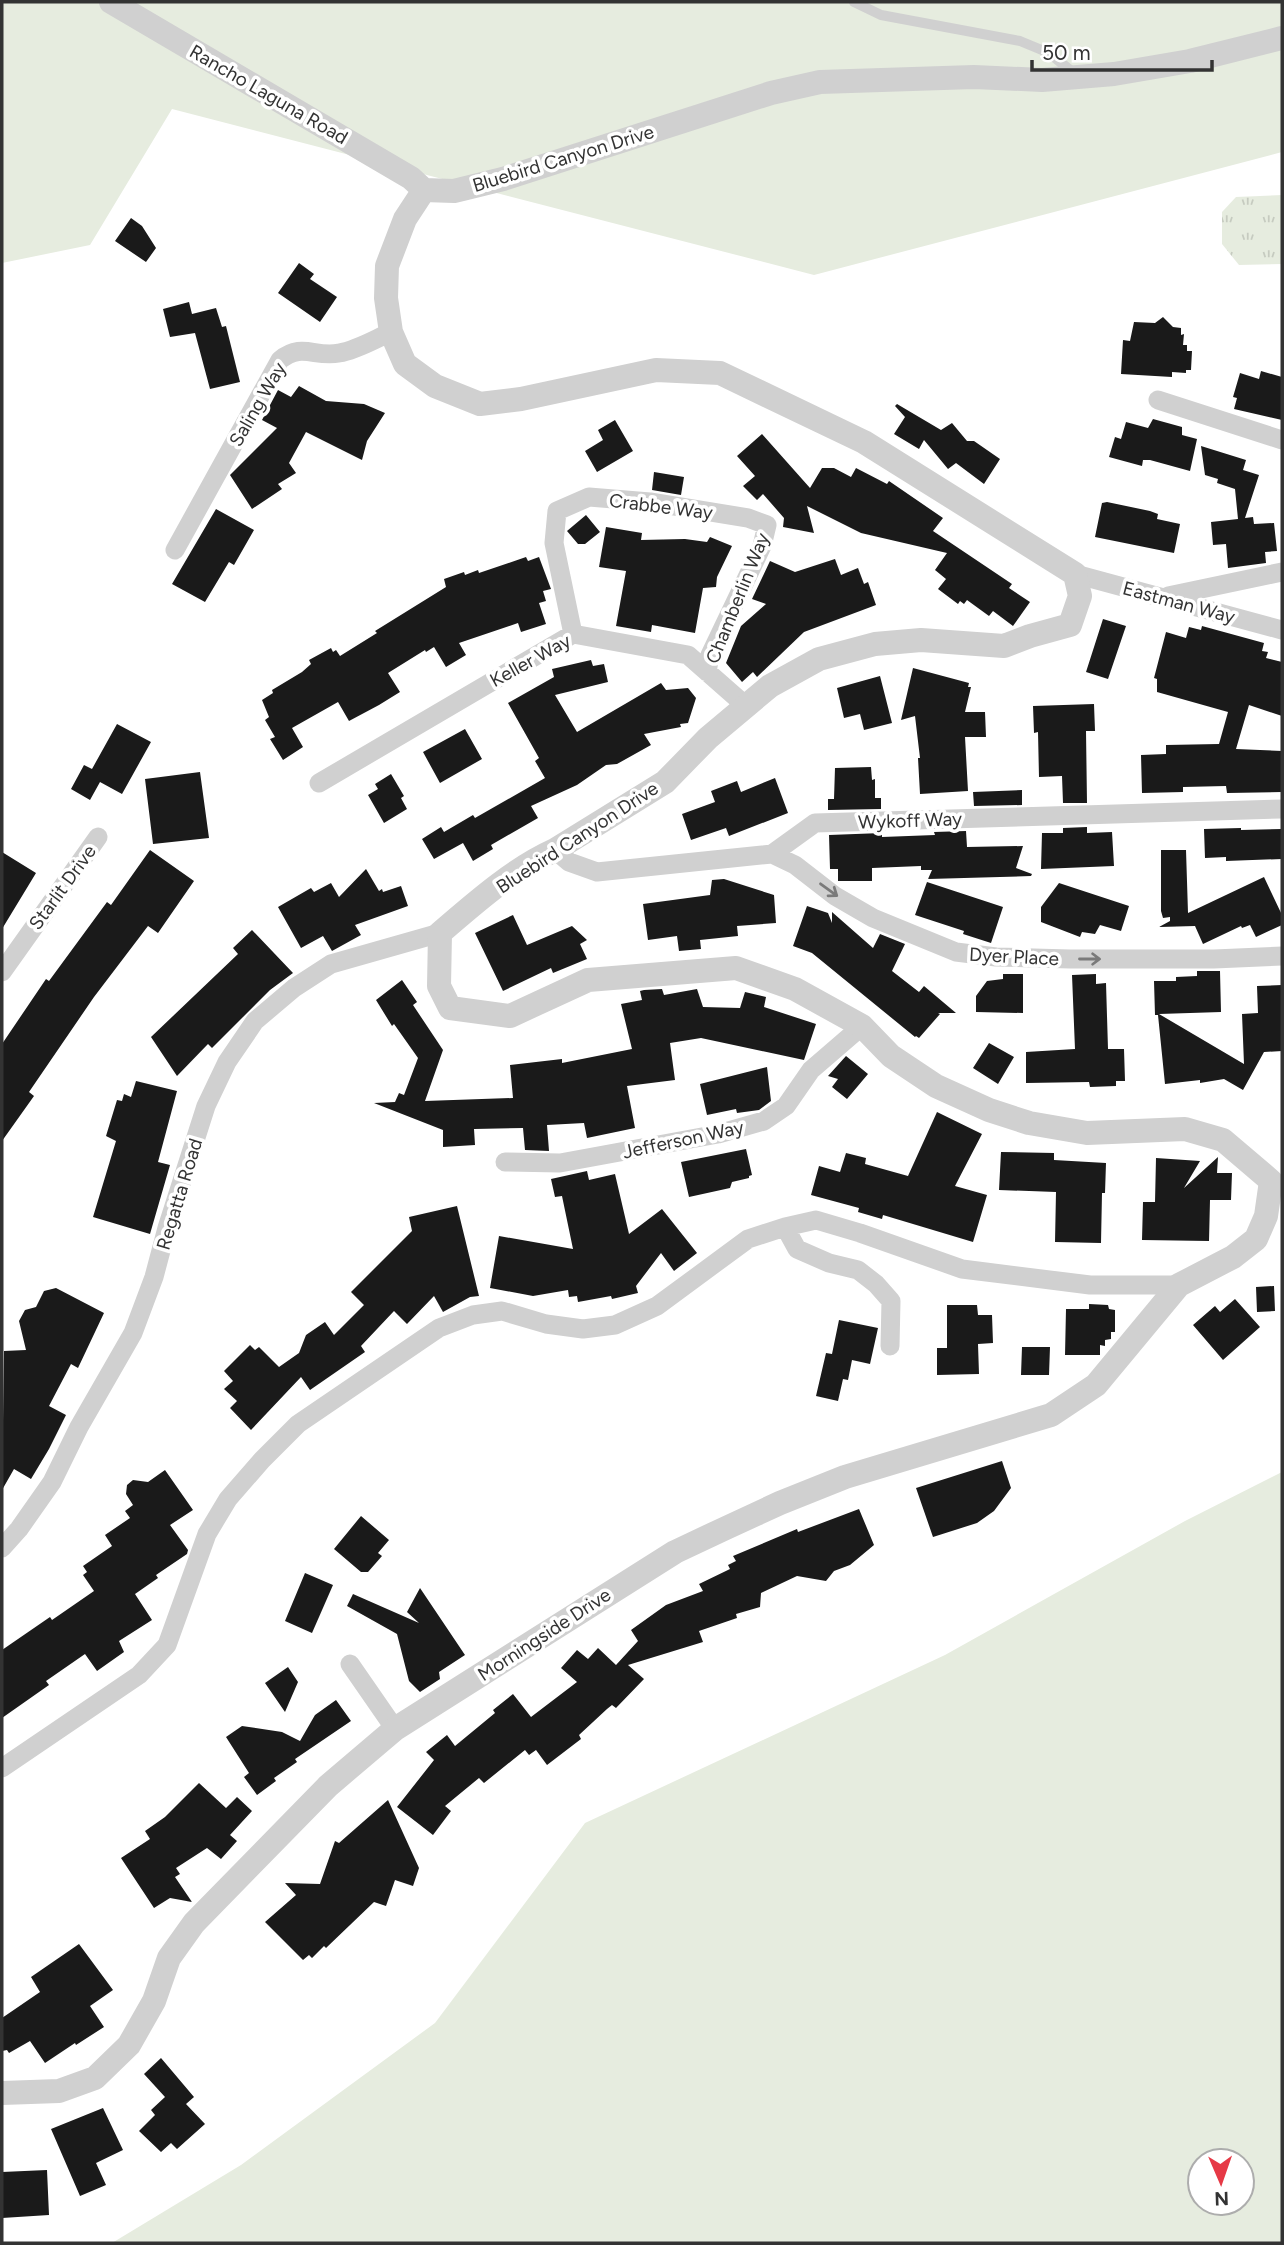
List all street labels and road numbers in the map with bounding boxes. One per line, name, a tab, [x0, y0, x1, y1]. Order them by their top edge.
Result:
street label: Rancho Laguna Road	[186, 40, 352, 149]
street label: Bluebird Canyon Drive	[470, 120, 657, 197]
street label: Saling Way	[224, 358, 291, 450]
street label: Crabbe Way	[608, 489, 714, 524]
street label: Chamberlin Way	[701, 529, 774, 667]
street label: Eastman Way	[1120, 576, 1237, 628]
street label: Keller Way	[486, 629, 575, 692]
street label: Bluebird Canyon Drive	[492, 776, 663, 898]
street label: Wykoff Way	[858, 807, 962, 834]
street label: Starlit Drive	[24, 840, 101, 934]
street label: Dyer Place	[969, 943, 1059, 970]
street label: Jefferson Way	[621, 1115, 746, 1164]
street label: Regatta Road	[152, 1136, 207, 1253]
street label: Morningside Drive	[474, 1583, 615, 1686]

